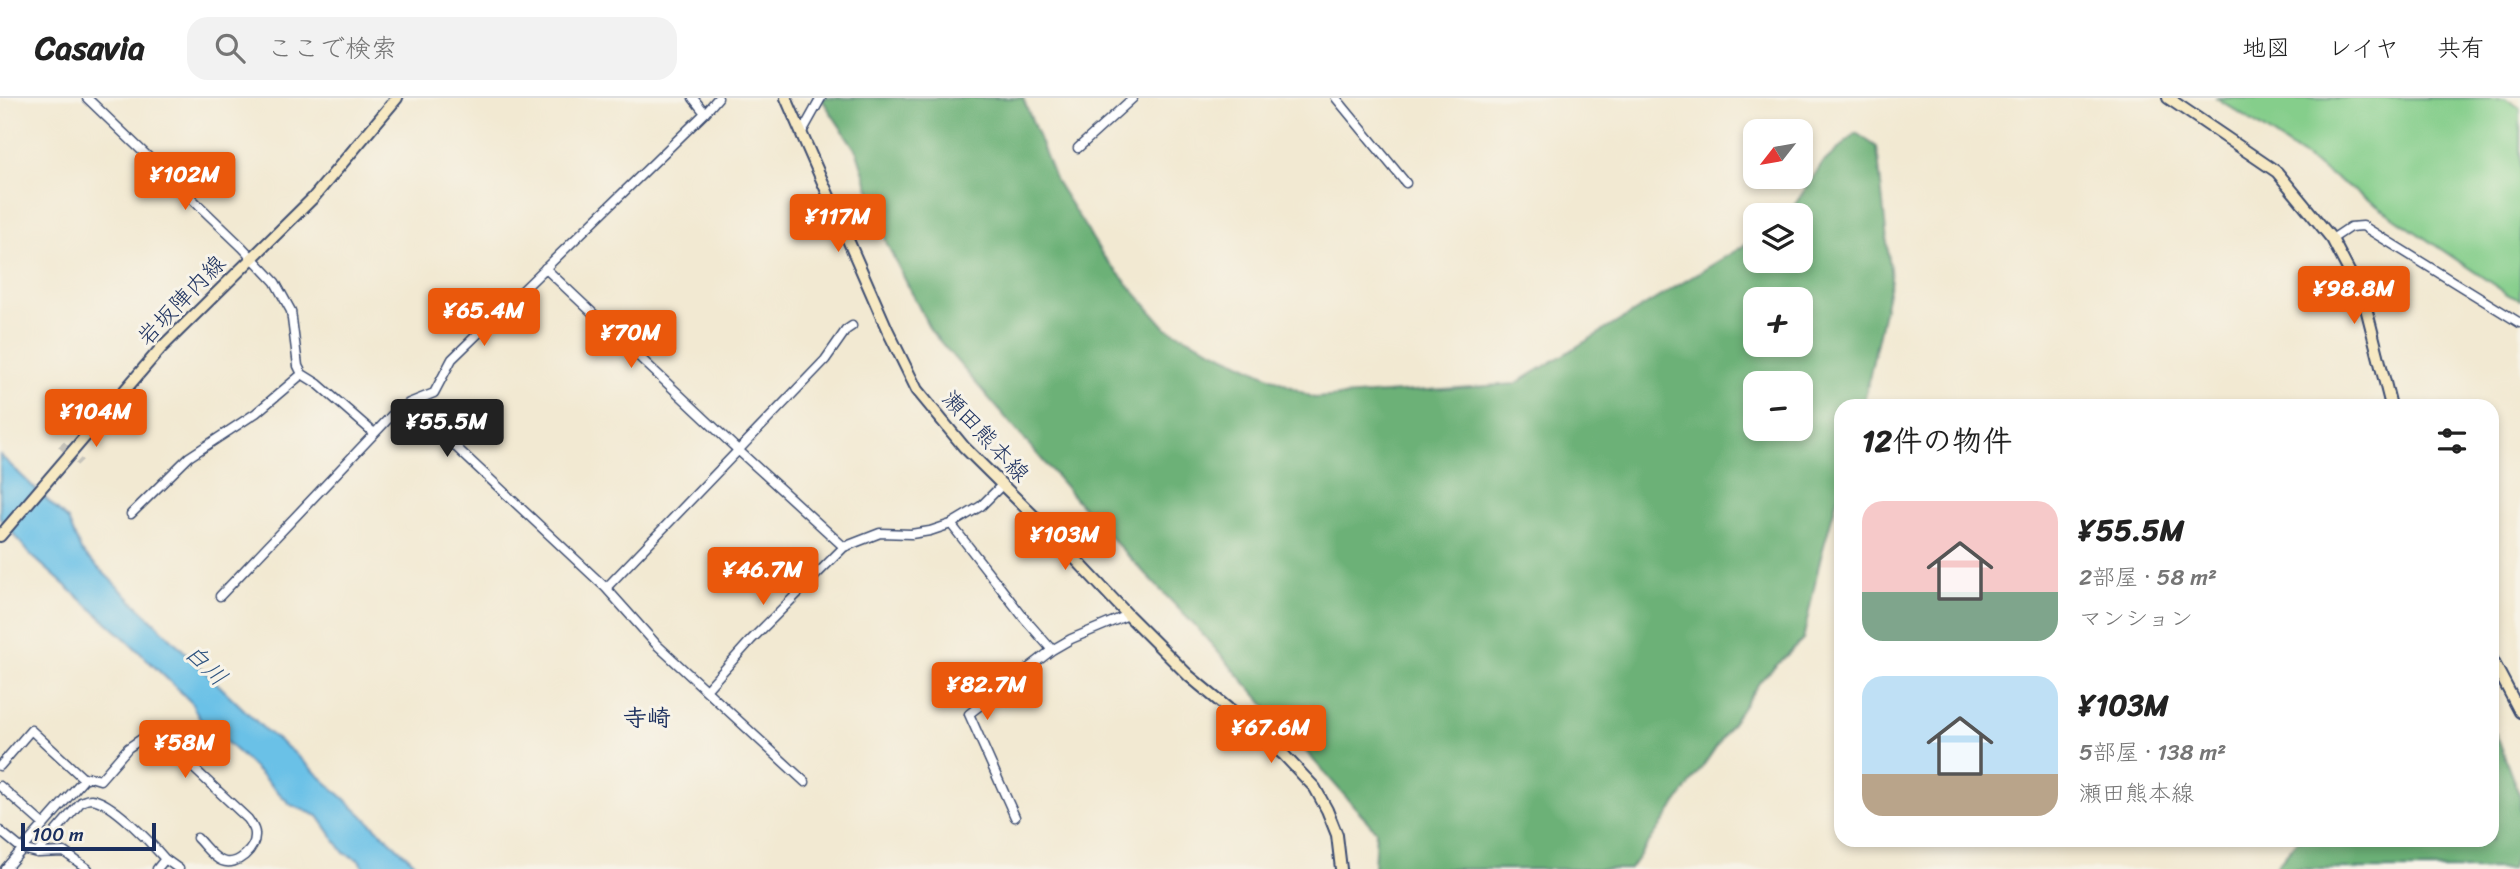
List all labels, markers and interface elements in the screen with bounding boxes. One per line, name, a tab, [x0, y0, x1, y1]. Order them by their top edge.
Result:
search box	[187, 17, 677, 80]
text: Casavia	[35, 19, 145, 77]
text: ここで検索	[267, 25, 397, 71]
text: 地図	[2242, 27, 2290, 69]
text: レイヤ	[2328, 27, 2399, 69]
text: 共有	[2437, 27, 2485, 69]
icon: search	[211, 29, 249, 67]
north arrow	[1743, 119, 1813, 189]
map controls	[1743, 119, 1813, 441]
pin: ¥102M	[136, 152, 234, 212]
text: ¥102M	[150, 154, 220, 195]
pin: ¥117M	[789, 194, 887, 254]
text: ¥117M	[806, 196, 870, 237]
button: layers	[1743, 203, 1813, 273]
street label: 岩坂陣内線	[127, 245, 236, 356]
pin: ¥98.8M	[2297, 266, 2411, 326]
text: ¥98.8M	[2314, 268, 2394, 309]
button: +	[1743, 287, 1813, 357]
pin: ¥65.4M	[427, 288, 541, 348]
text: ¥65.4M	[444, 290, 524, 331]
pin: ¥70M	[590, 310, 672, 370]
text: ¥70M	[601, 312, 661, 353]
button: −	[1743, 371, 1813, 441]
street label: 瀬田熊本線	[931, 380, 1040, 492]
pin: ¥104M	[47, 390, 145, 449]
text: ¥104M	[61, 391, 131, 432]
pin: ¥55.5M	[390, 400, 504, 459]
text: ¥55.5M	[407, 401, 487, 442]
text: 12件の物件	[1862, 414, 2012, 468]
icon: filters	[2433, 422, 2471, 460]
text: ¥55.5M	[2079, 503, 2184, 557]
pin: ¥103M	[1016, 512, 1114, 572]
text: ¥103M	[1031, 514, 1099, 555]
icon: home	[1918, 529, 2002, 613]
pin: ¥46.7M	[706, 547, 820, 607]
text: ¥46.7M	[723, 549, 803, 590]
text: 2部屋 · 58 m²	[2079, 557, 2217, 598]
text: マンション	[2079, 598, 2193, 639]
water label: 白川	[174, 633, 238, 697]
pin: ¥82.7M	[930, 662, 1044, 722]
text: ¥82.7M	[948, 664, 1026, 705]
text: ¥103M	[2079, 678, 2168, 732]
district label: 寺崎	[623, 697, 671, 739]
icon: home	[1918, 704, 2002, 788]
pin: ¥67.6M	[1214, 706, 1328, 765]
text: ¥67.6M	[1232, 707, 1310, 748]
pin: ¥58M	[144, 720, 226, 780]
text: ¥58M	[155, 722, 215, 763]
text: 5部屋 · 138 m²	[2079, 732, 2226, 773]
text: 瀬田熊本線	[2079, 773, 2194, 814]
text: 100 m	[32, 818, 84, 851]
scale bar	[21, 820, 156, 852]

